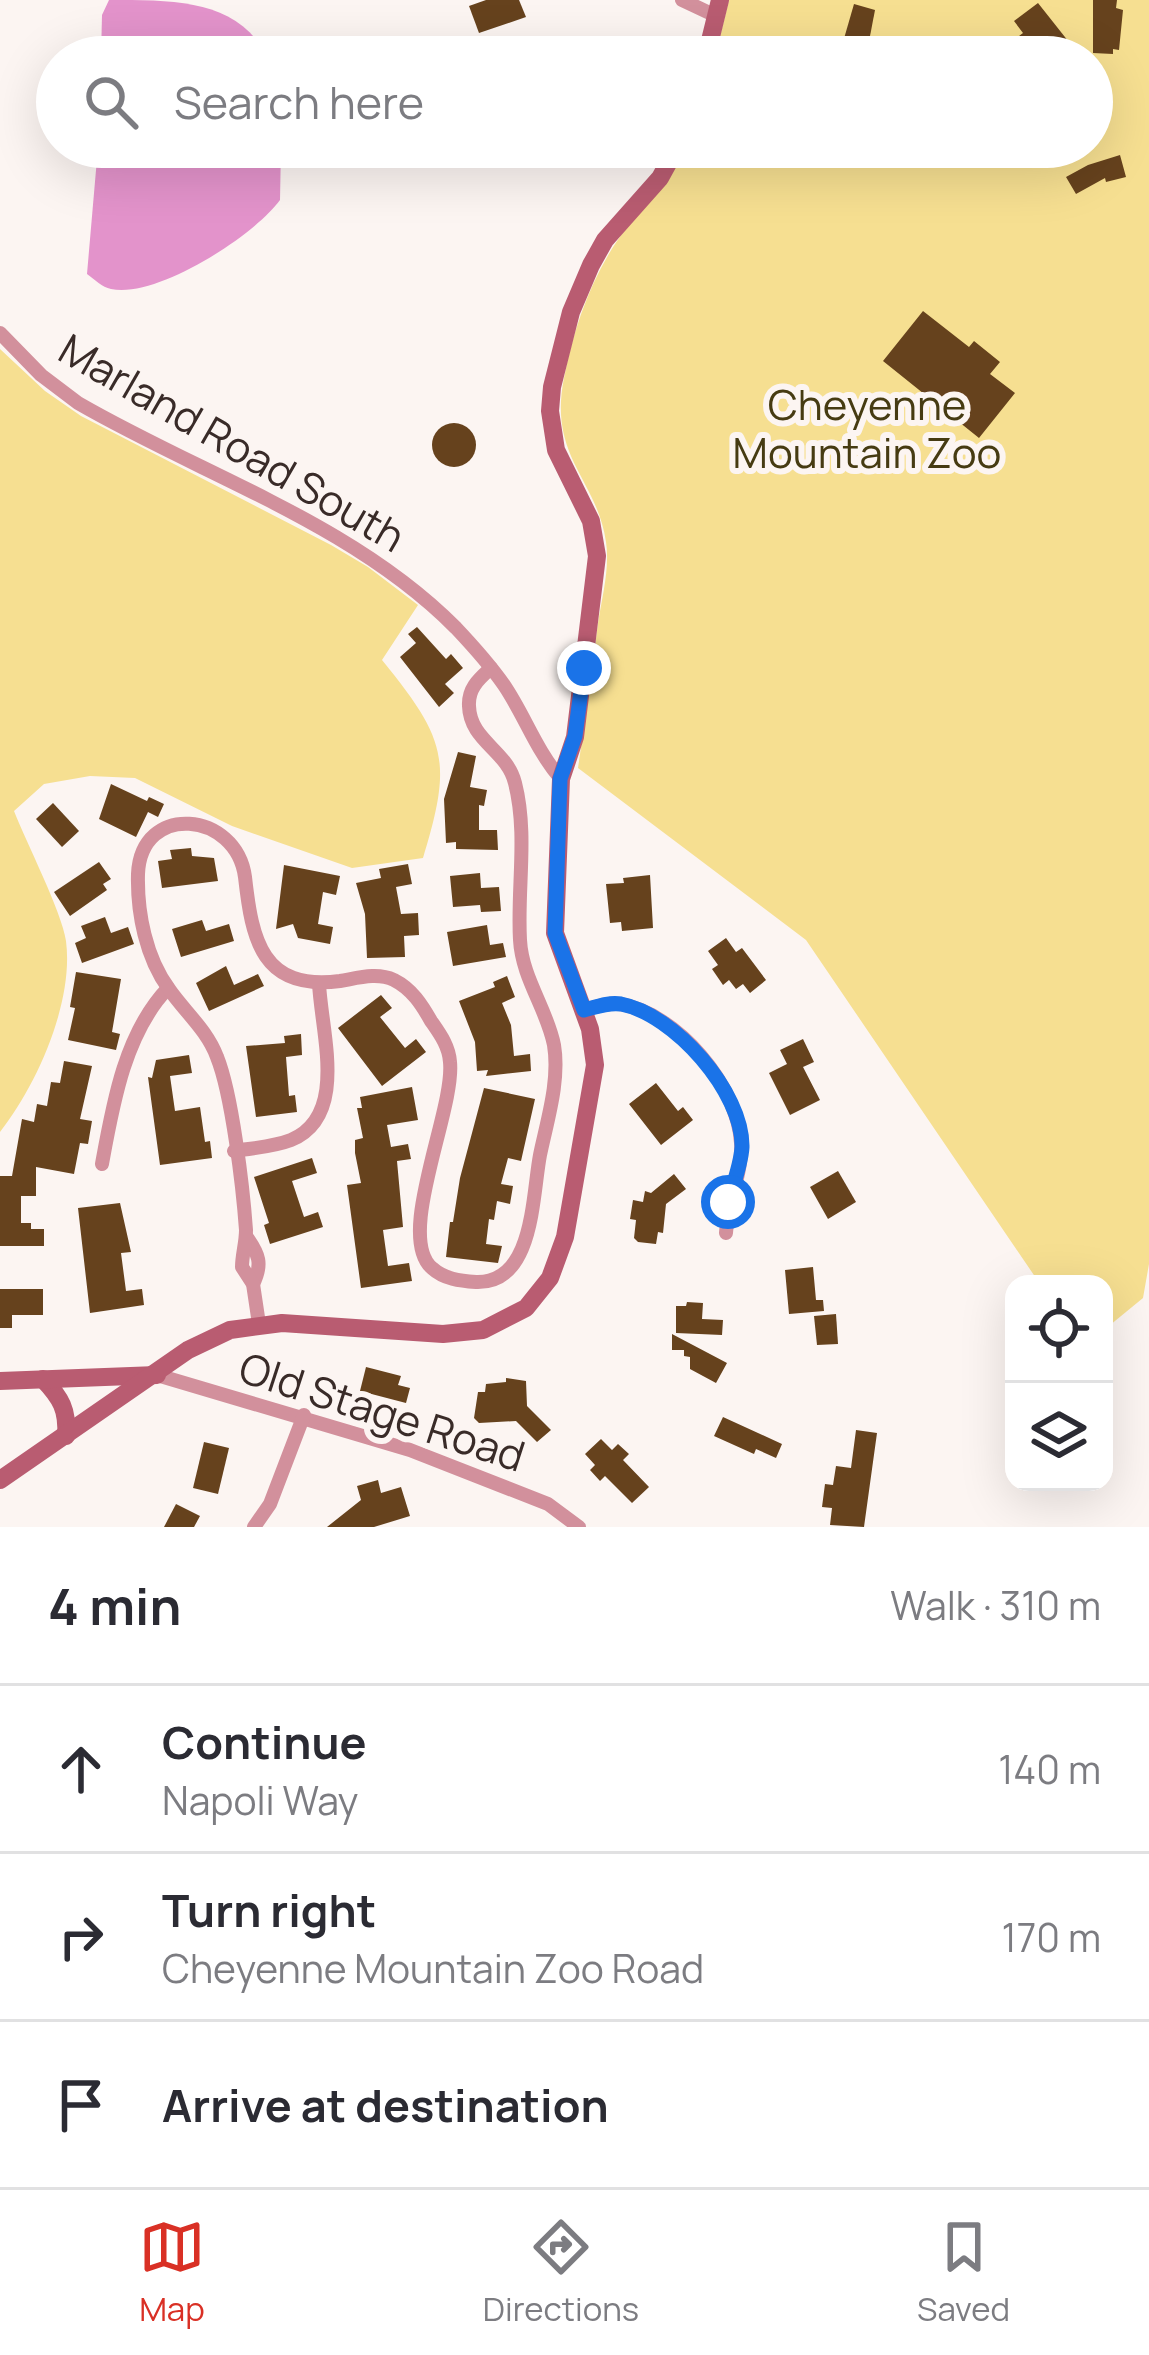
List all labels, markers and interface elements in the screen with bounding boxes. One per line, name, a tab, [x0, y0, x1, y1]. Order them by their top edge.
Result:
search box	[36, 36, 1113, 168]
icon: search	[78, 69, 144, 135]
text: Search here	[174, 71, 424, 133]
street label: Marland Road South	[49, 319, 416, 565]
park label: Cheyenne Mountain Zoo	[733, 375, 1001, 481]
route end	[557, 641, 611, 695]
route start	[701, 1175, 755, 1229]
map controls	[1005, 1275, 1113, 1491]
button: locate	[1005, 1275, 1113, 1383]
street label: Old Stage Road	[232, 1338, 532, 1485]
button: layers	[1005, 1383, 1113, 1491]
text: 4 min	[48, 1571, 181, 1640]
text: Walk · 310 m	[890, 1578, 1101, 1632]
text: Continue	[162, 1711, 367, 1773]
icon: ahead	[48, 1736, 114, 1802]
text: 140 m	[998, 1742, 1101, 1796]
text: Napoli Way	[162, 1773, 358, 1827]
text: Turn right	[162, 1879, 376, 1941]
icon: right	[48, 1904, 114, 1970]
text: 170 m	[1002, 1910, 1101, 1964]
text: Cheyenne Mountain Zoo Road	[162, 1941, 704, 1995]
icon: arrive	[48, 2072, 114, 2138]
text: Arrive at destination	[162, 2074, 609, 2136]
tab: Map	[139, 2214, 205, 2331]
tab: Directions	[483, 2214, 639, 2331]
tab: Saved	[917, 2214, 1010, 2331]

